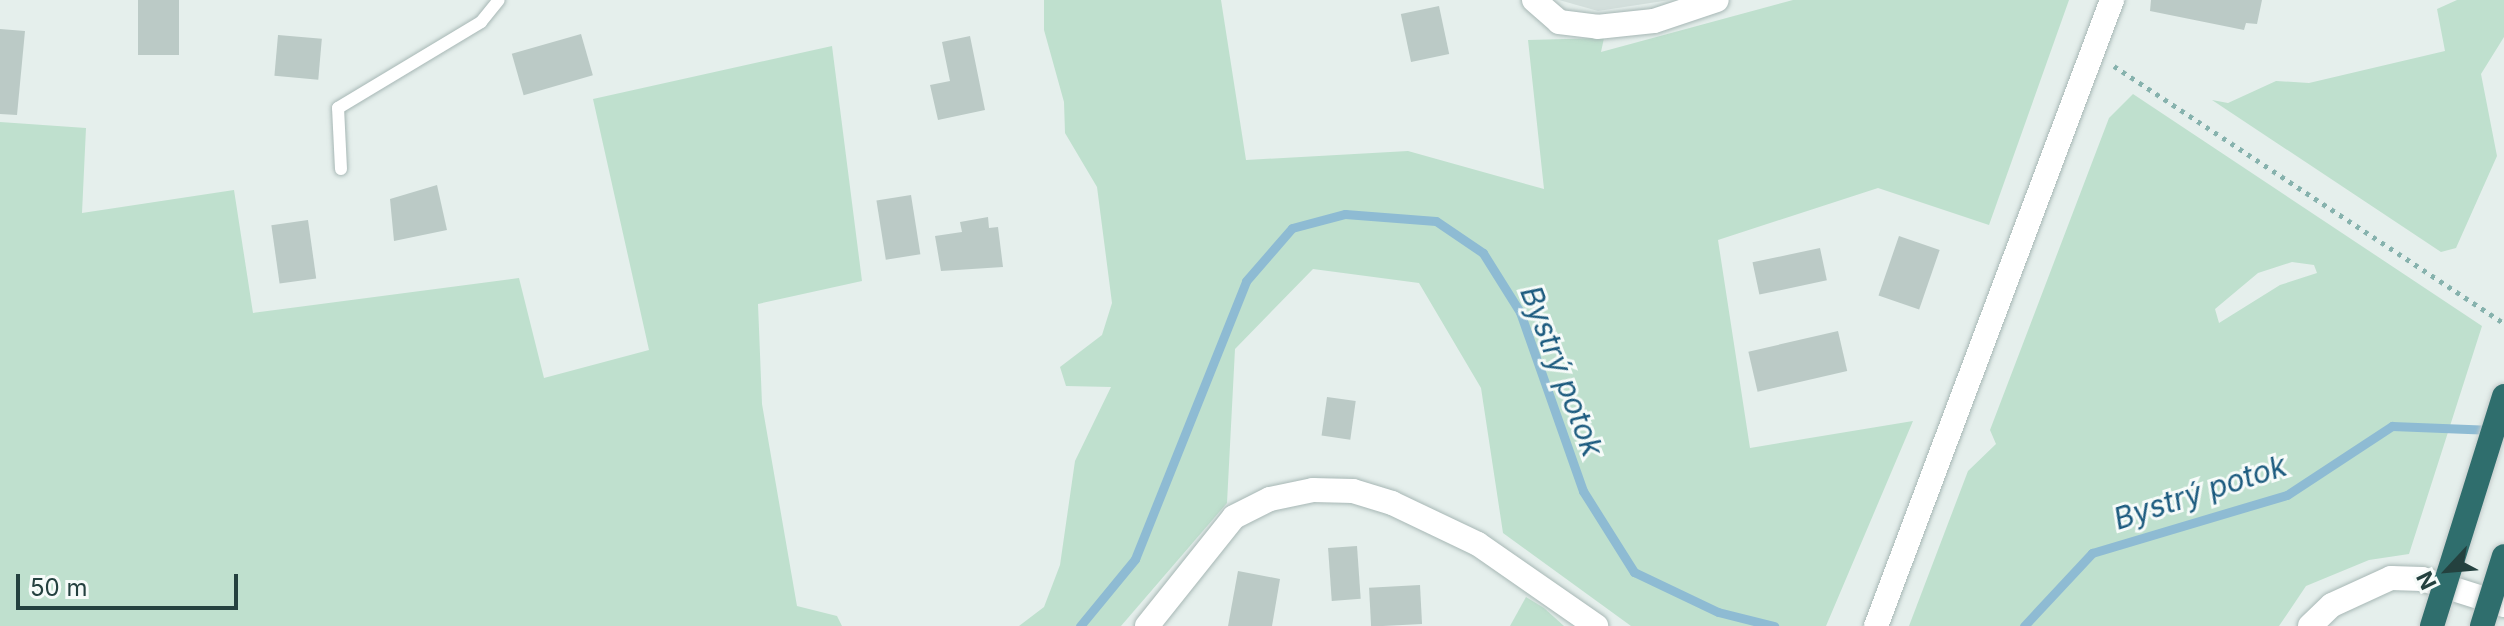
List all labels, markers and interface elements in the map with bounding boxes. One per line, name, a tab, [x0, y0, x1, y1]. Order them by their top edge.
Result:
water label: Bystrý potok	[1513, 281, 1611, 461]
water label: Bystrý potok	[2109, 447, 2291, 537]
north arrow	[2408, 530, 2488, 610]
scale bar	[20, 558, 242, 608]
text: N	[2411, 567, 2442, 594]
text: 50 m	[30, 573, 88, 602]

